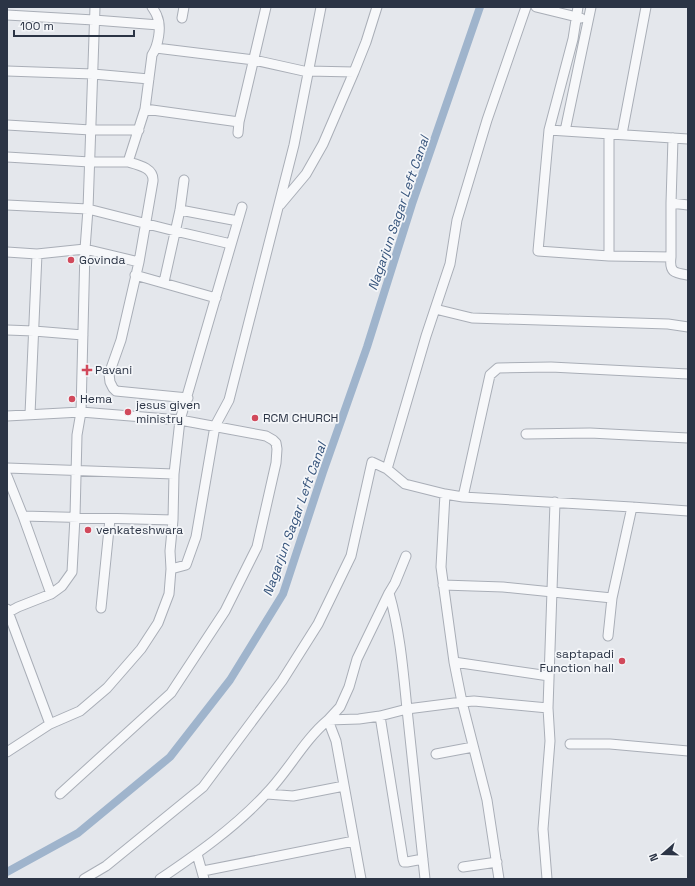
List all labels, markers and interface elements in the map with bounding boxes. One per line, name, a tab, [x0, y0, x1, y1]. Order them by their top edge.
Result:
scale bar	[14, 12, 134, 38]
text: 100 m	[20, 18, 54, 34]
water label: Nagarjun Sagar Left Canal	[364, 132, 434, 293]
place label: Govinda	[79, 252, 126, 268]
marker: Govinda	[66, 255, 76, 265]
place label: Pavani	[95, 362, 132, 378]
marker: Pavani	[82, 365, 92, 375]
place label: Hema	[80, 391, 112, 407]
marker: Hema	[67, 394, 77, 404]
place label: jesus given ministry	[135, 397, 200, 427]
marker: jesus given ministry	[123, 407, 133, 417]
place label: RCM CHURCH	[263, 410, 338, 426]
marker: RCM CHURCH	[250, 413, 260, 423]
water label: Nagarjun Sagar Left Canal	[259, 438, 331, 598]
place label: venkateshwara	[96, 522, 183, 538]
marker: venkateshwara	[83, 525, 93, 535]
place label: saptapadi Function hall	[539, 646, 614, 676]
marker: saptapadi Function hall	[617, 656, 627, 666]
north arrow	[643, 834, 683, 874]
text: N	[646, 852, 661, 863]

